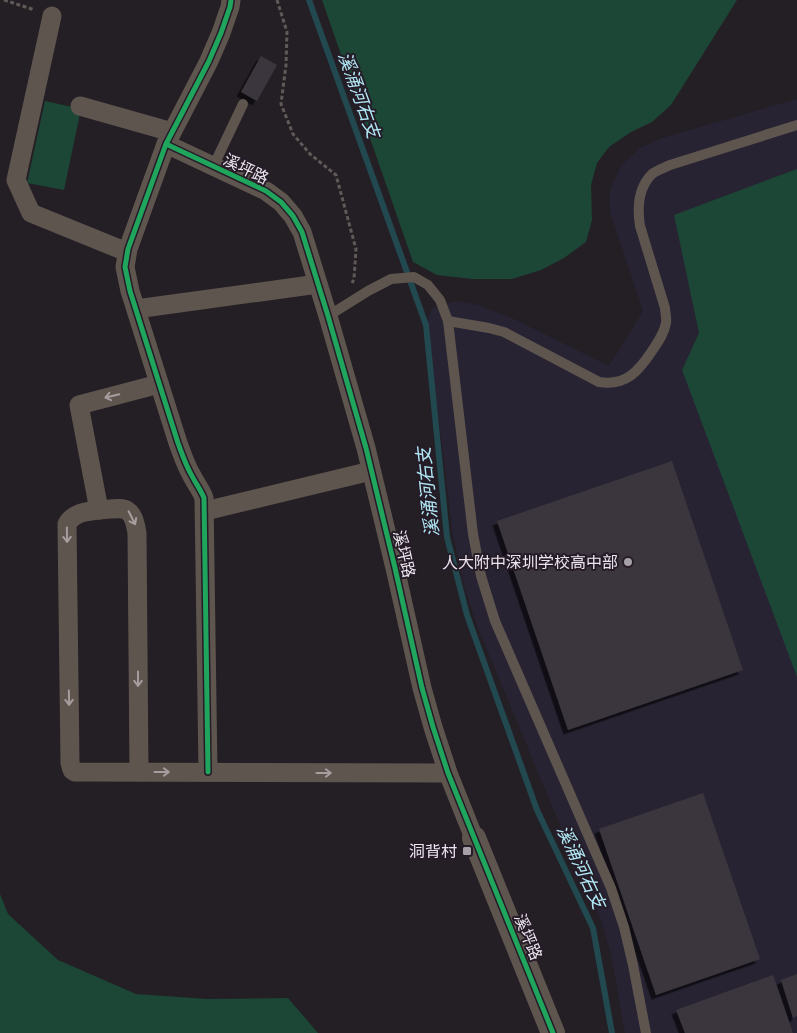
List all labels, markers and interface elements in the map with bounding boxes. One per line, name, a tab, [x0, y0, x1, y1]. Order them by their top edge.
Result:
water label: 溪涌河右支	[333, 49, 385, 143]
street label: 溪坪路	[220, 150, 272, 188]
one-way arrow	[105, 392, 121, 402]
water label: 溪涌河右支	[412, 444, 444, 538]
one-way arrow	[127, 511, 137, 526]
one-way arrow	[62, 527, 72, 543]
street label: 溪坪路	[389, 528, 419, 580]
place label: 人大附中深圳学校高中部	[442, 553, 618, 572]
marker: 人大附中深圳学校高中部	[622, 556, 634, 568]
one-way arrow	[133, 671, 143, 687]
one-way arrow	[64, 690, 74, 706]
one-way arrow	[154, 767, 170, 777]
one-way arrow	[316, 768, 332, 778]
water label: 溪涌河右支	[552, 822, 611, 914]
place label: 洞背村	[409, 842, 457, 861]
marker: 洞背村	[461, 845, 473, 857]
street label: 溪坪路	[510, 911, 546, 963]

